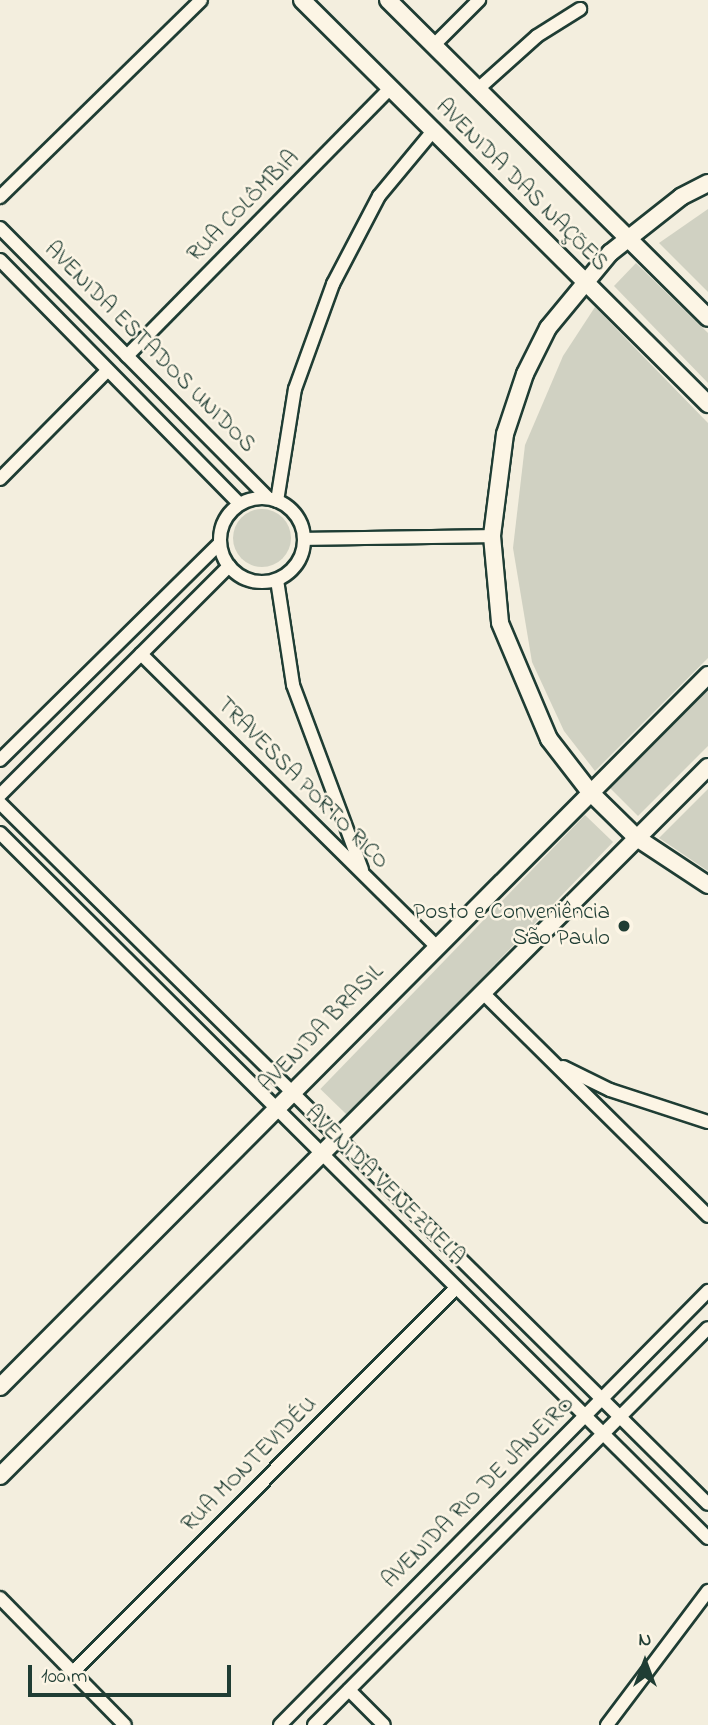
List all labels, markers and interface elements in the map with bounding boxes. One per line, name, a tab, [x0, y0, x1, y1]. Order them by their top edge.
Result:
street label: AVENIDA DAS NAÇÕES	[429, 94, 613, 278]
street label: RUA COLÔMBIA	[182, 145, 306, 269]
street label: AVENIDA ESTADOS UNIDOS	[38, 237, 260, 459]
street label: TRAVESSA PORTO RICO	[210, 692, 394, 876]
place label: Posto e Conveniência São Paulo	[413, 899, 610, 953]
marker: Posto e Conveniência São Paulo	[616, 918, 632, 934]
street label: AVENIDA BRASIL	[254, 959, 390, 1099]
street label: AVENIDA VENEZUELA	[298, 1100, 470, 1272]
street label: RUA MONTEVIDÉU	[176, 1391, 324, 1539]
street label: AVENIDA RIO DE JANEIRO	[377, 1391, 581, 1595]
north arrow	[610, 1627, 680, 1697]
text: N	[639, 1627, 651, 1654]
scale bar	[32, 1652, 234, 1696]
text: 100 m	[41, 1662, 87, 1692]

